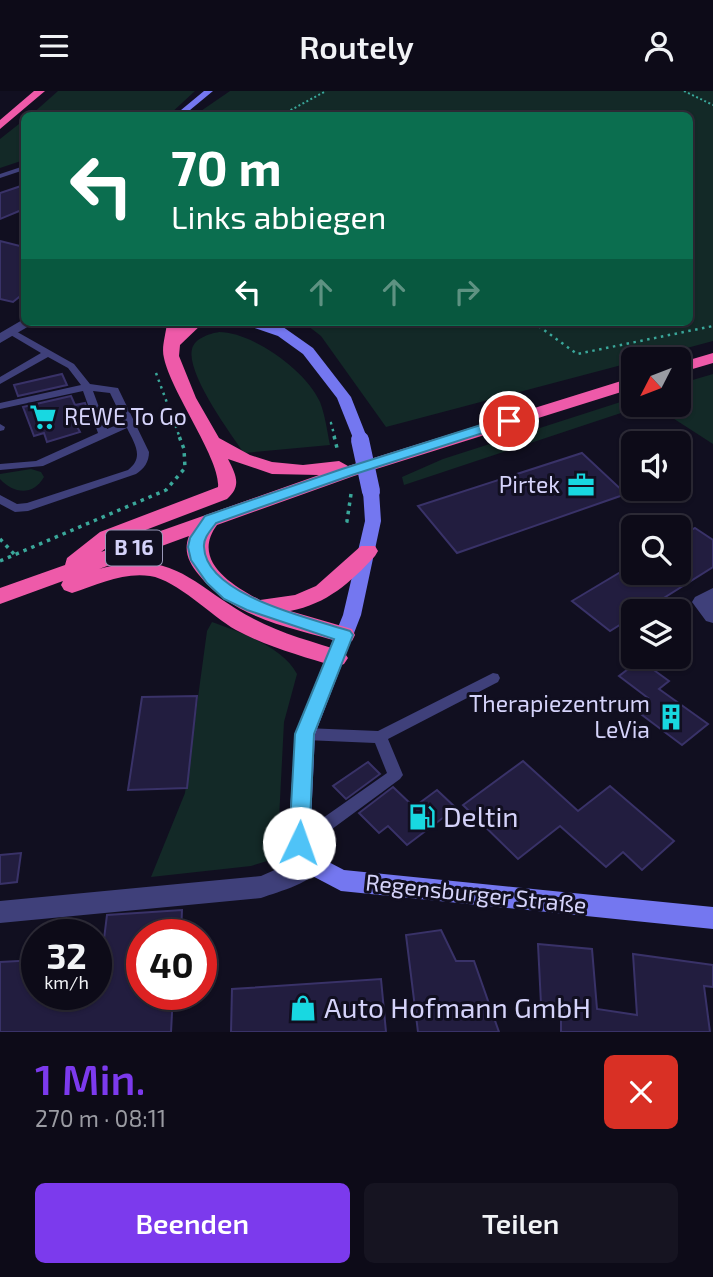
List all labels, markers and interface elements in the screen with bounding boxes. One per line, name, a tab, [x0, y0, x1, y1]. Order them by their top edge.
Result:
icon: menu	[35, 27, 73, 65]
text: Routely	[299, 27, 414, 65]
icon: person	[640, 27, 678, 65]
text: 70 m	[171, 137, 282, 196]
icon: left	[56, 140, 147, 231]
text: Links abbiegen	[171, 197, 386, 235]
icon: left	[229, 273, 267, 311]
icon: ahead	[302, 273, 340, 311]
icon: ahead	[375, 273, 413, 311]
icon: right	[448, 273, 486, 311]
north arrow	[621, 347, 691, 417]
map controls	[621, 347, 691, 669]
pin	[479, 391, 539, 451]
supermarket icon: REWE To Go	[28, 402, 58, 432]
place label: REWE To Go	[64, 402, 187, 430]
icon: arrive	[490, 402, 528, 440]
button: sound	[621, 431, 691, 501]
place label: Pirtek	[499, 470, 560, 498]
office icon: Pirtek	[566, 470, 596, 500]
button: search	[621, 515, 691, 585]
road number: B 16	[106, 531, 162, 566]
button: layers	[621, 599, 691, 669]
place label: Therapiezentrum LeVia	[469, 689, 650, 743]
building icon: Therapiezentrum LeVia	[656, 702, 686, 732]
place label: Deltin	[443, 799, 519, 833]
fuel station icon: Deltin	[407, 802, 437, 832]
position arrow	[262, 806, 336, 880]
street label: Regensburger Straße	[364, 867, 588, 919]
speed limit sign: 40	[126, 919, 217, 1010]
text: 32	[46, 934, 87, 976]
text: km/h	[44, 971, 89, 993]
place label: Auto Hofmann GmbH	[324, 990, 591, 1024]
shop icon: Auto Hofmann GmbH	[288, 993, 318, 1023]
text: 1 Min.	[35, 1053, 146, 1103]
button: close	[604, 1055, 678, 1129]
text: 270 m · 08:11	[35, 1104, 166, 1132]
button: Beenden	[35, 1183, 350, 1263]
button: Teilen	[364, 1183, 678, 1263]

